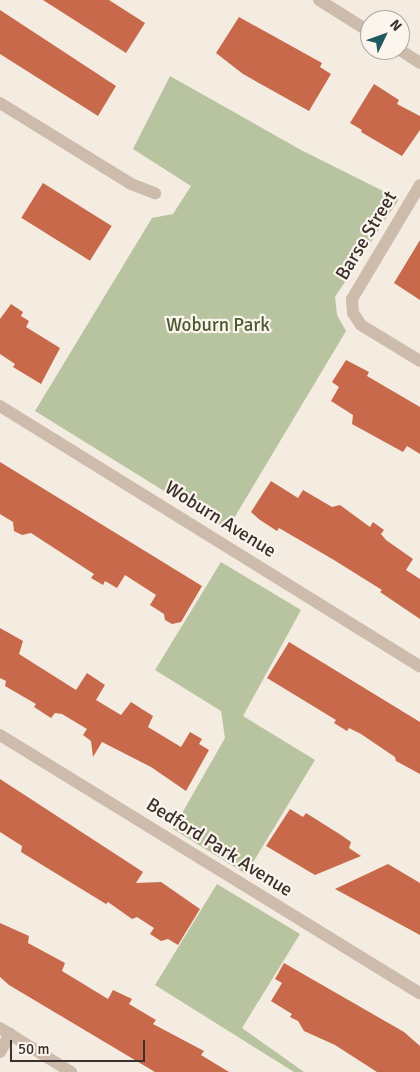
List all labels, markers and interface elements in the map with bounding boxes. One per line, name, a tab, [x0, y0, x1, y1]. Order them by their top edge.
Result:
north arrow	[360, 10, 410, 60]
text: N	[386, 16, 405, 35]
street label: Barse Street	[332, 187, 402, 285]
park label: Woburn Park	[166, 315, 270, 337]
street label: Woburn Avenue	[160, 477, 280, 563]
street label: Bedford Park Avenue	[142, 794, 296, 902]
scale bar	[12, 1030, 148, 1062]
text: 50 m	[18, 1040, 49, 1058]

